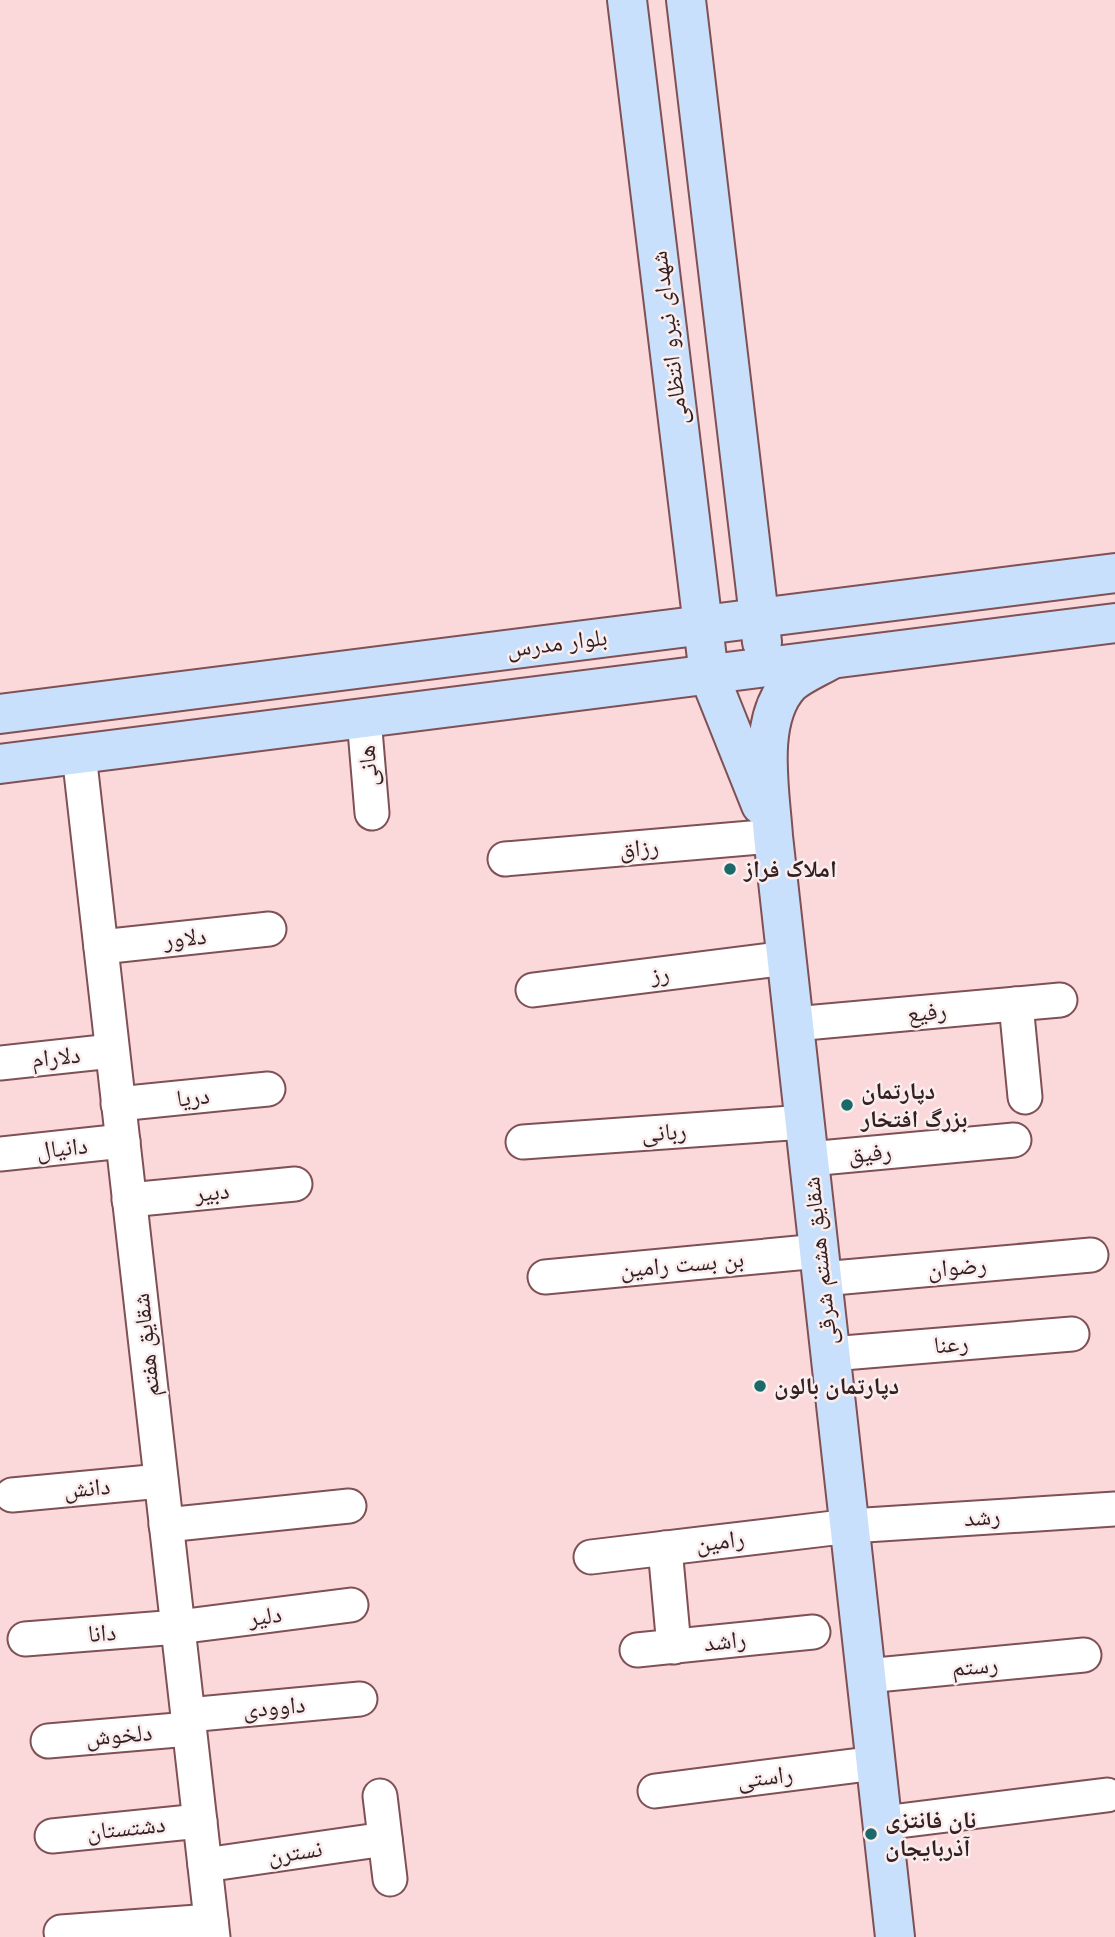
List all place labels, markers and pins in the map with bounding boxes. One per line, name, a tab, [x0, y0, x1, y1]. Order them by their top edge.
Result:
place label: املاک فراز	[743, 853, 837, 884]
marker: املاک فراز	[722, 861, 738, 877]
place label: دپارتمان بزرگ افتخار	[860, 1075, 967, 1134]
marker: دپارتمان بزرگ افتخار	[839, 1097, 855, 1113]
place label: دپارتمان بالون	[774, 1370, 899, 1401]
marker: دپارتمان بالون	[752, 1378, 768, 1394]
place label: نان فانتزی آذربایجان	[885, 1804, 976, 1863]
marker: نان فانتزی آذربایجان	[863, 1826, 879, 1842]

